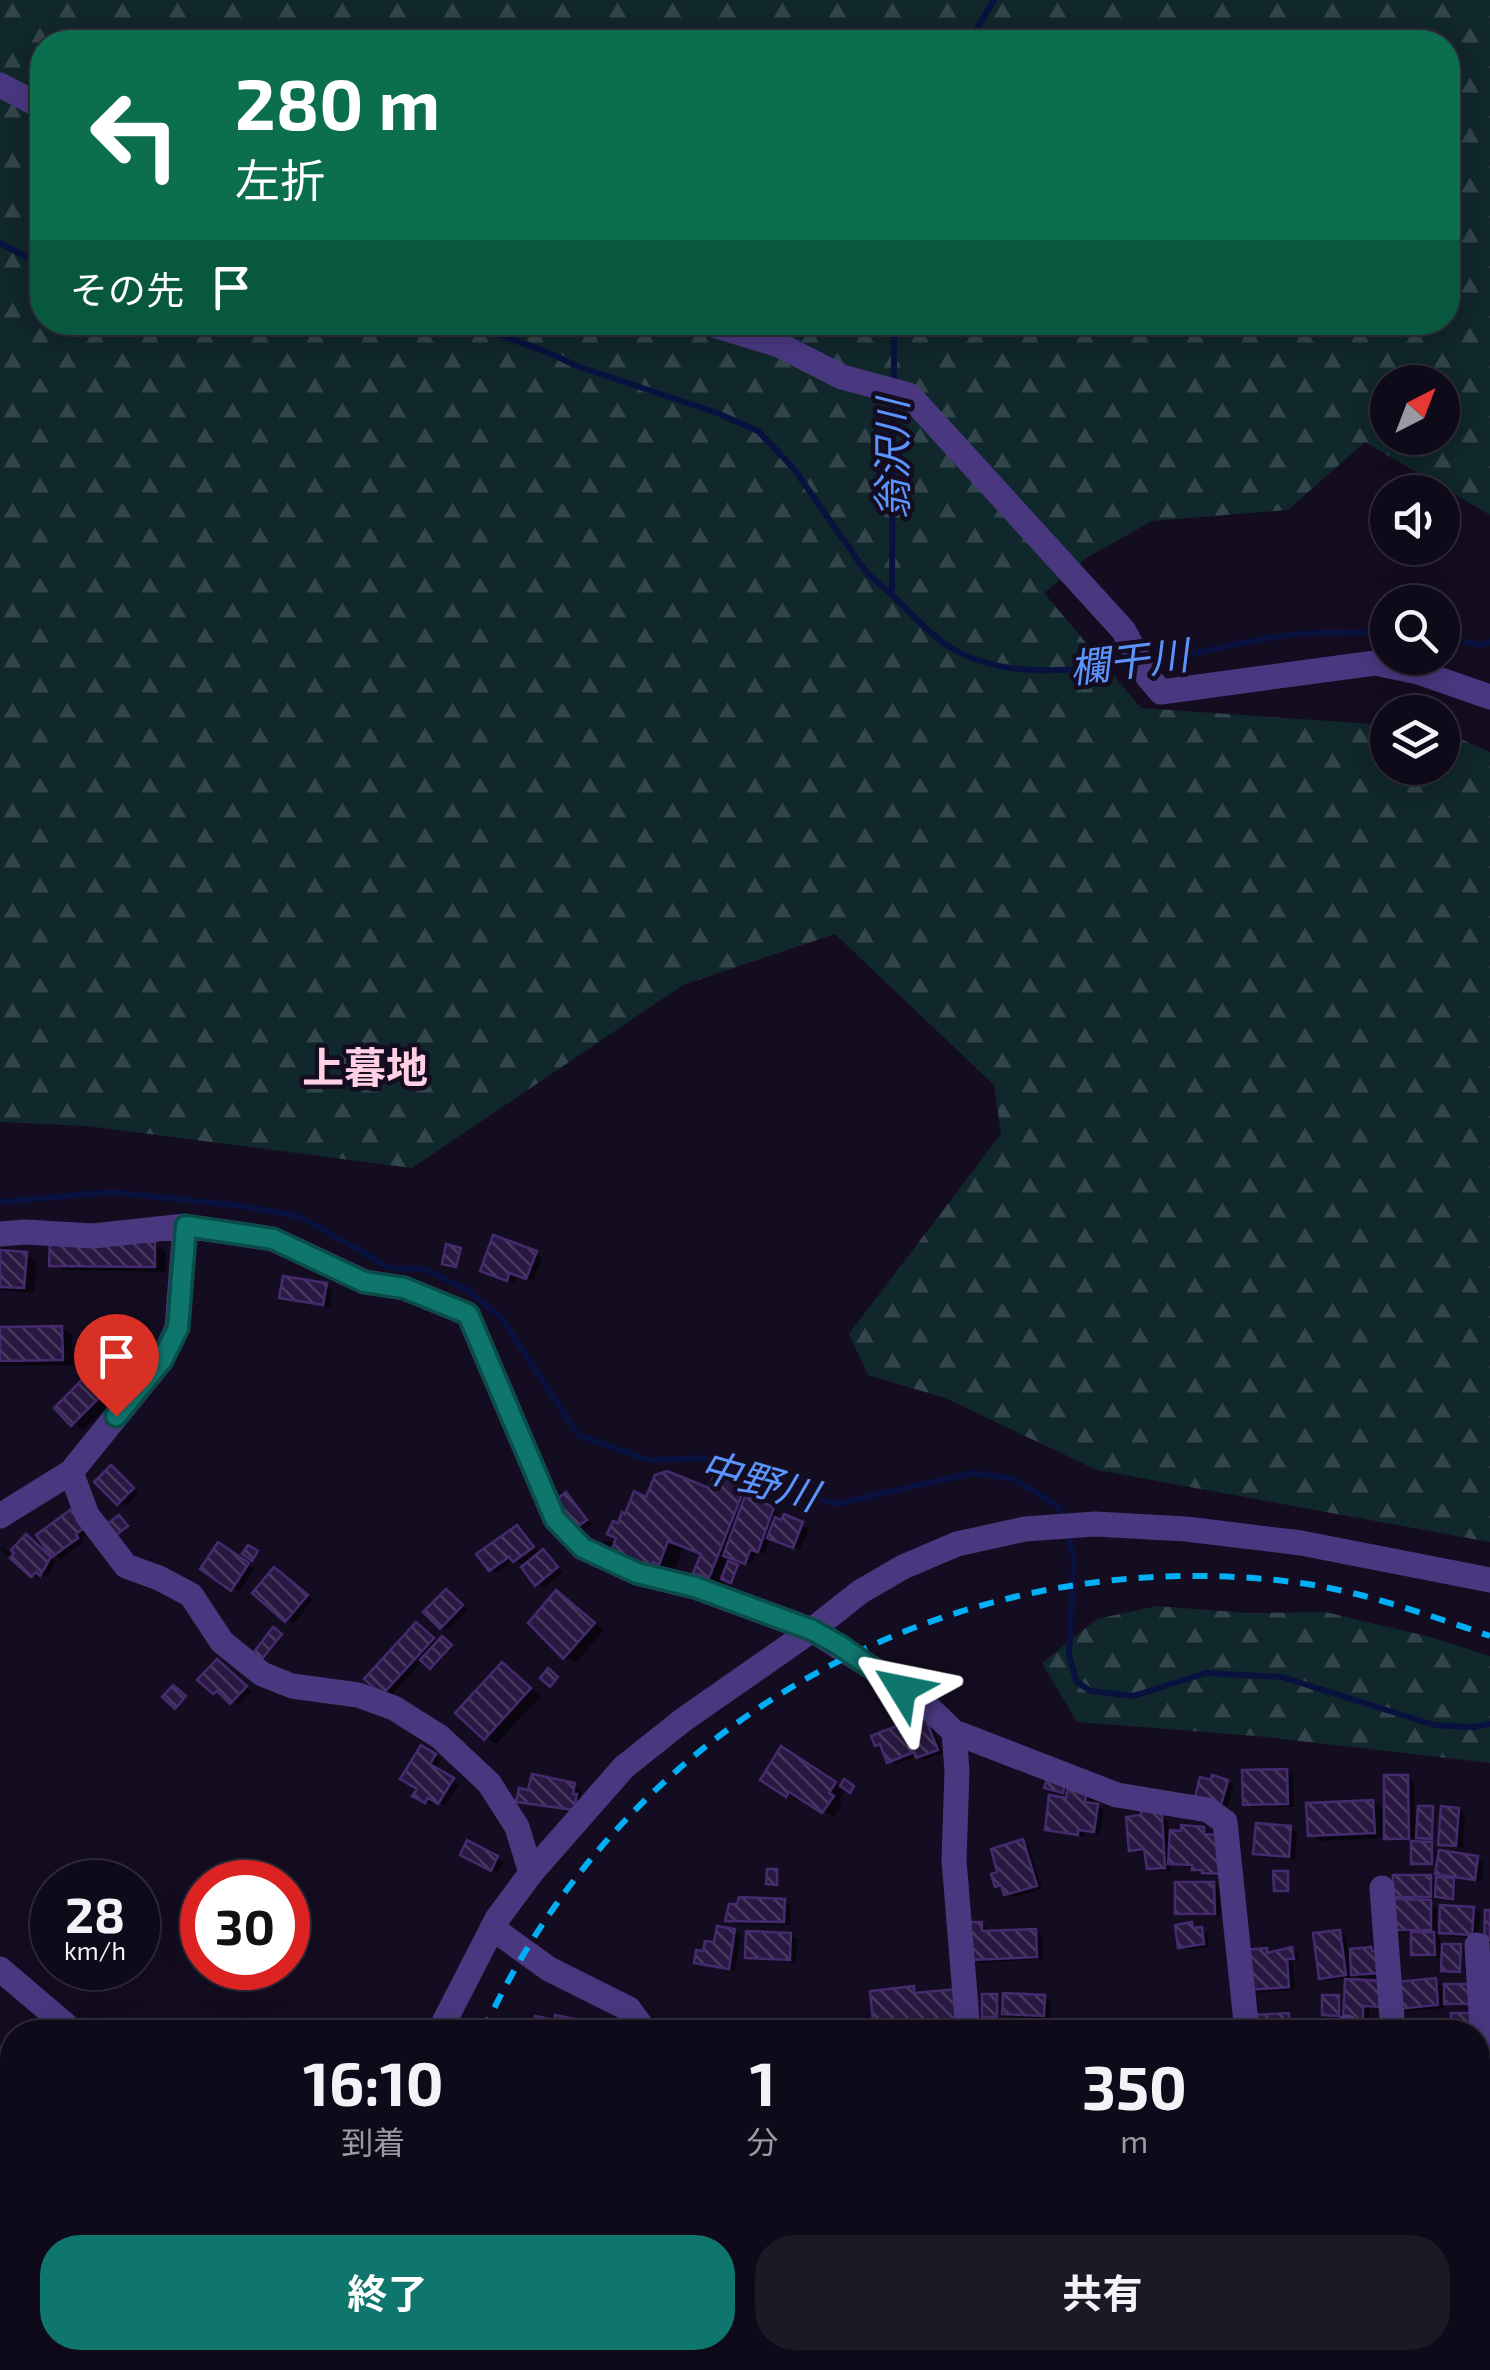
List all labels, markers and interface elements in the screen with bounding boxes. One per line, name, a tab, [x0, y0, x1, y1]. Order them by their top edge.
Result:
text: 280 m	[235, 60, 440, 144]
icon: left	[70, 70, 200, 200]
text: 左折	[235, 152, 325, 206]
icon: arrive	[204, 260, 259, 315]
text: その先	[70, 266, 184, 312]
north arrow	[1370, 365, 1460, 455]
map controls	[1370, 365, 1460, 785]
water label: 翁沢川	[867, 395, 915, 519]
button: sound	[1370, 475, 1460, 565]
button: search	[1370, 585, 1460, 675]
water label: 欄干川	[1066, 628, 1195, 691]
button: layers	[1370, 695, 1460, 785]
district label: 上暮地	[302, 1041, 428, 1091]
pin	[74, 1314, 159, 1417]
icon: arrive	[89, 1329, 144, 1384]
water label: 中野川	[695, 1439, 828, 1520]
position arrow	[850, 1637, 954, 1741]
speed limit sign: 30	[180, 1860, 310, 1990]
text: 28	[65, 1883, 125, 1943]
text: km/h	[64, 1935, 126, 1965]
text: 16:10	[303, 2046, 444, 2118]
text: 1	[750, 2046, 776, 2118]
text: 350	[1082, 2050, 1187, 2122]
text: m	[1120, 2121, 1148, 2159]
text: 到着	[341, 2122, 405, 2160]
text: 分	[747, 2122, 779, 2160]
button: 終了	[40, 2235, 735, 2350]
button: 共有	[755, 2235, 1450, 2350]

